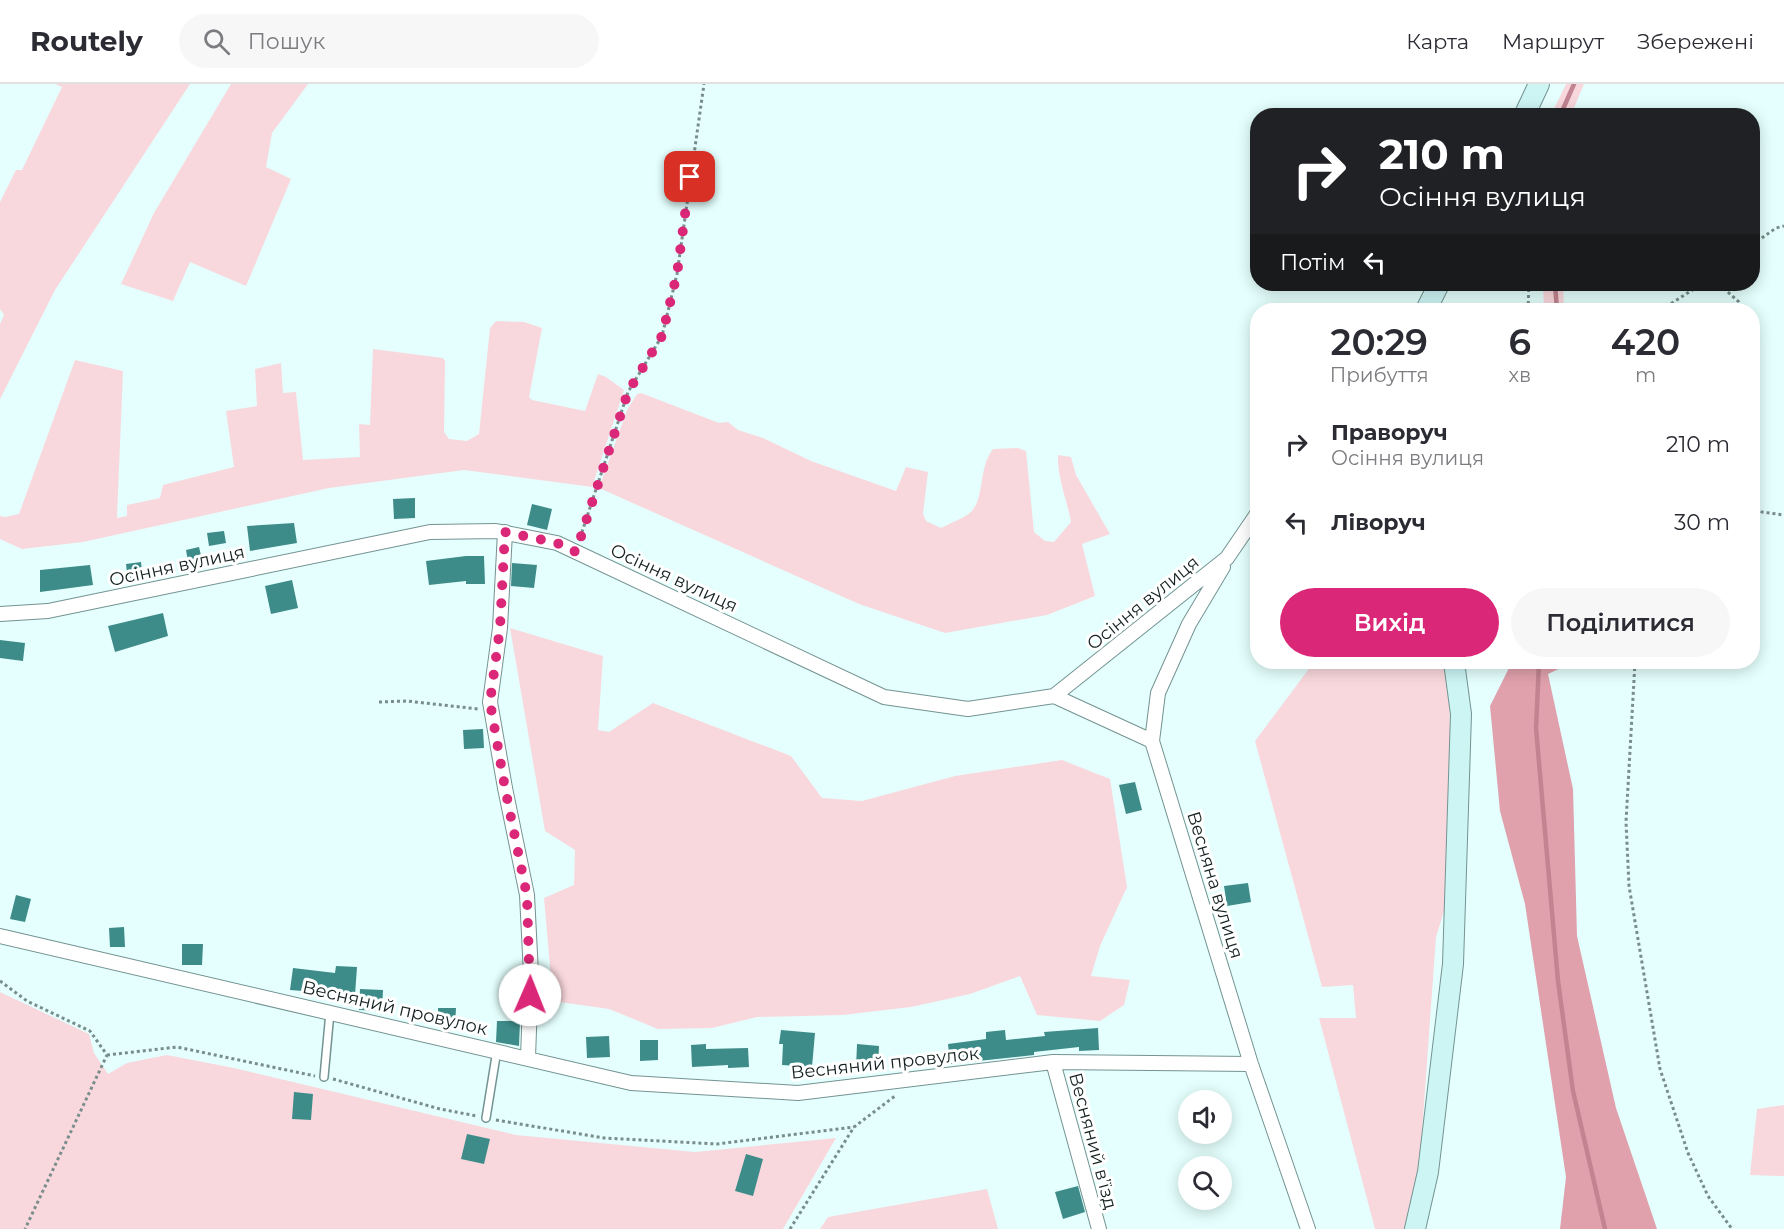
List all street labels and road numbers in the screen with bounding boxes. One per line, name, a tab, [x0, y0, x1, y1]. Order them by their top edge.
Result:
street label: Осіння вулиця	[607, 539, 741, 617]
street label: Осіння вулиця	[107, 541, 247, 591]
street label: Осіння вулиця	[1083, 551, 1203, 655]
street label: Весняна вулиця	[1182, 809, 1248, 961]
street label: Весняний провулок	[300, 976, 490, 1040]
street label: Весняний провулок	[790, 1042, 981, 1084]
street label: Весняний в’їзд	[1064, 1070, 1122, 1212]

